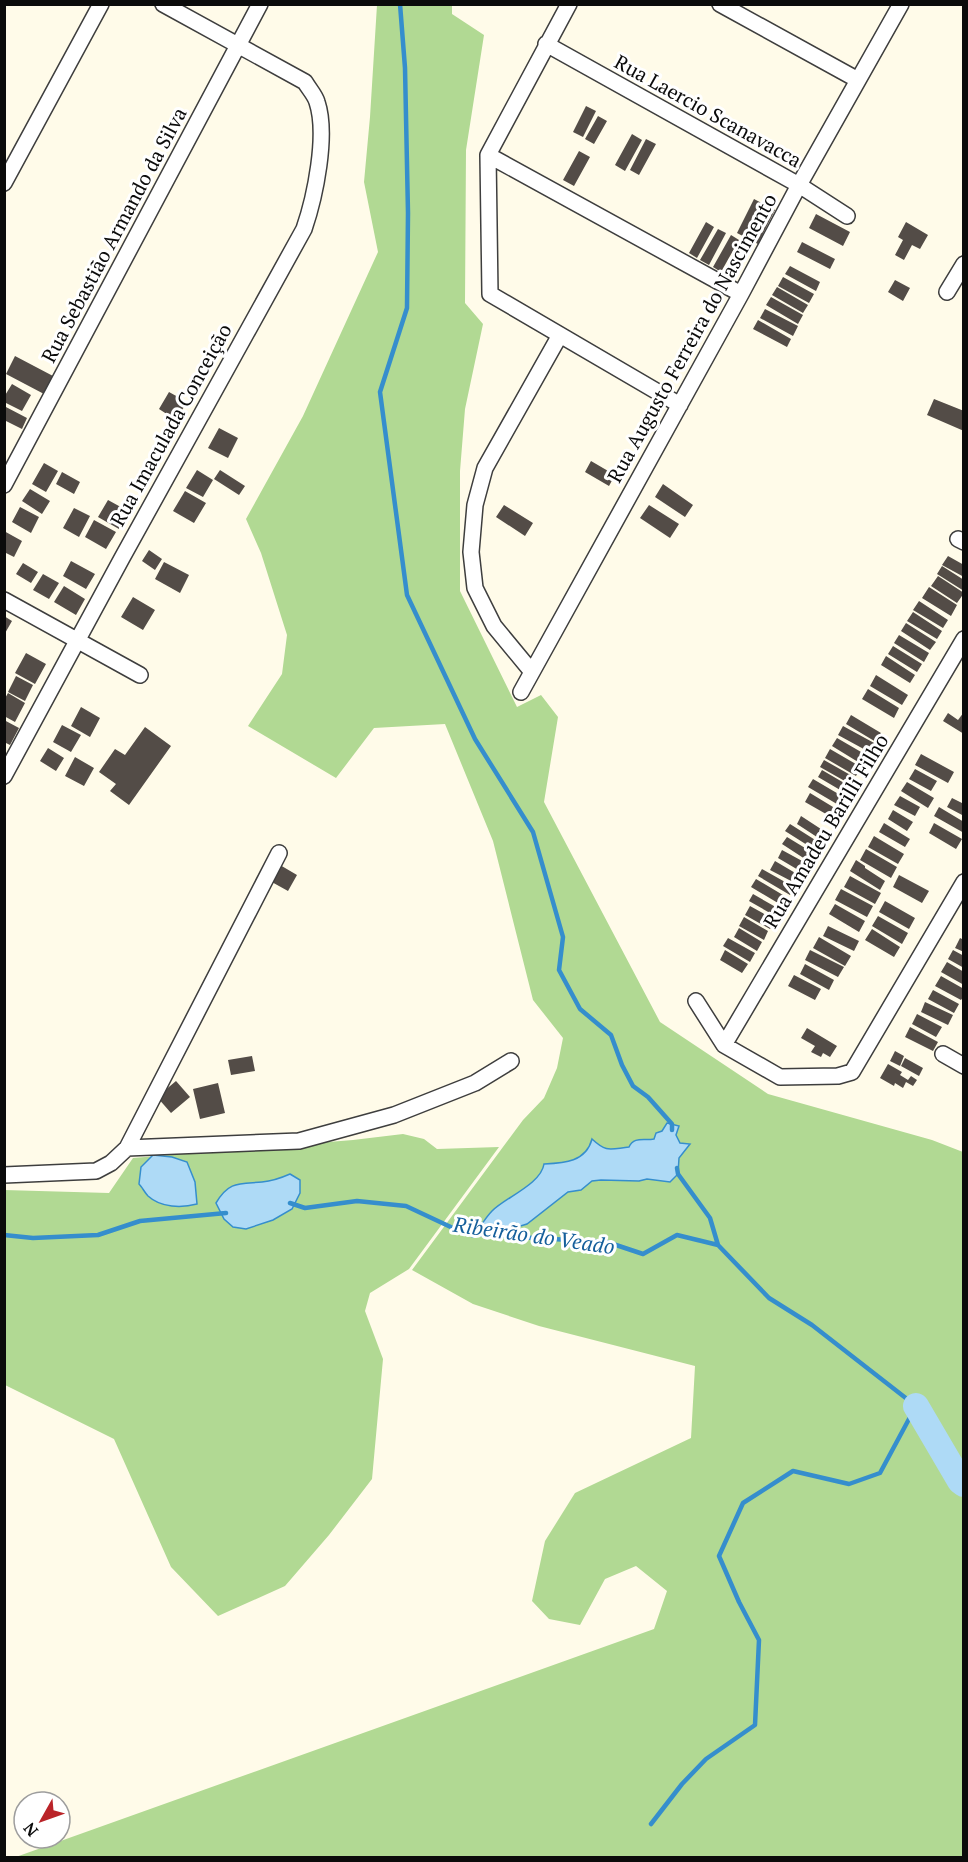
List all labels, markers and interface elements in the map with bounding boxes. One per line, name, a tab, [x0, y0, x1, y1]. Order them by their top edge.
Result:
street label: Rua Laercio Scanavacca	[610, 48, 807, 173]
street label: Rua Sebastião Armando da Silva	[35, 102, 192, 367]
street label: Rua Augusto Ferreira do Nascimento	[601, 188, 782, 487]
street label: Rua Imaculada Conceição	[104, 319, 237, 531]
street label: Rua Amadeu Barilli Filho	[757, 729, 894, 933]
water label: Ribeirão do Veado	[451, 1210, 617, 1260]
north arrow	[12, 1790, 72, 1850]
text: N	[18, 1818, 43, 1841]

